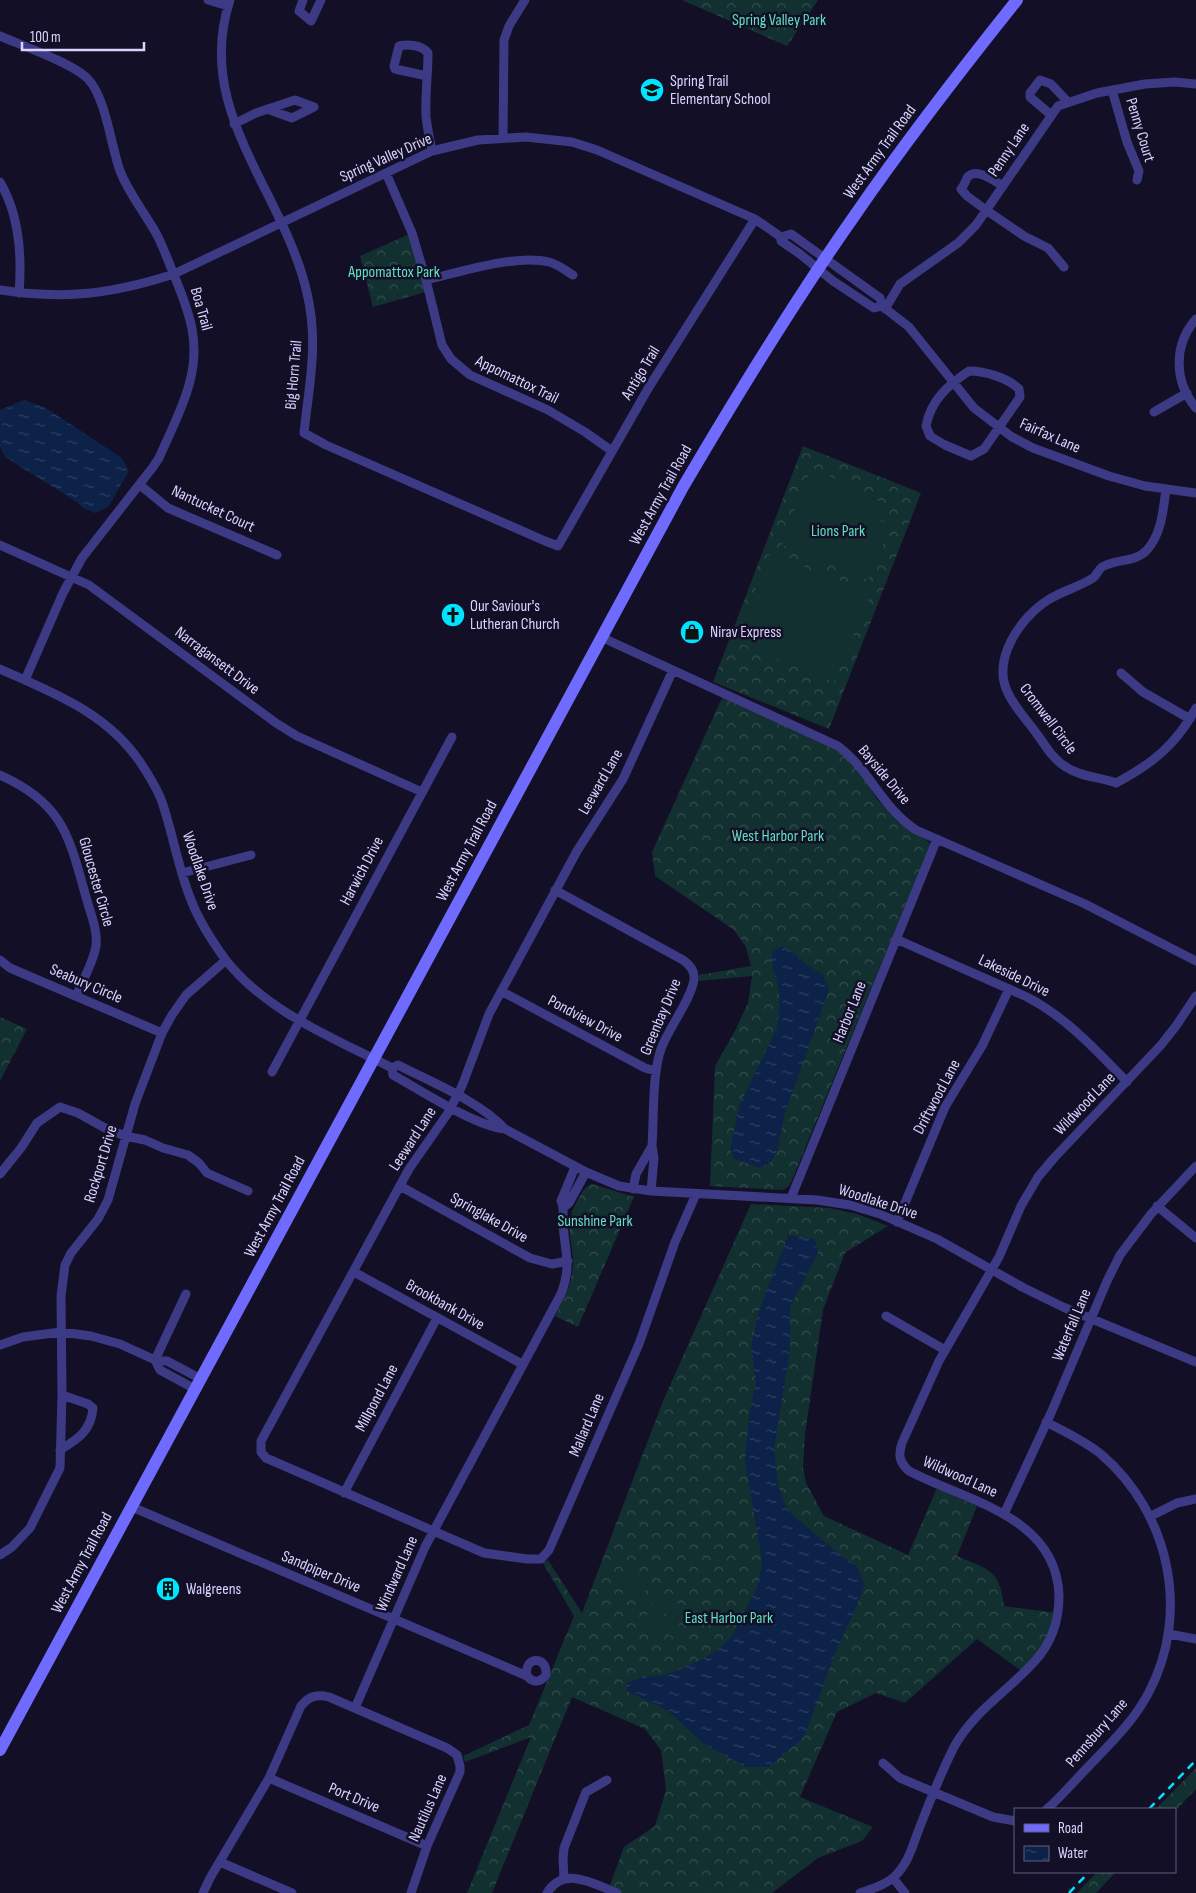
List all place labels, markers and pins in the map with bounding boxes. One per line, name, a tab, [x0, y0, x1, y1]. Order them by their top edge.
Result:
place label: Spring Trail Elementary School	[670, 72, 770, 109]
school or university icon: Spring Trail Elementary School	[639, 77, 665, 103]
place label: Our Saviour's Lutheran Church	[470, 597, 560, 634]
church icon: Our Saviour's Lutheran Church	[440, 602, 466, 628]
shop icon: Nirav Express	[679, 619, 705, 645]
place label: Nirav Express	[710, 623, 782, 642]
building icon: Walgreens	[155, 1576, 181, 1602]
place label: Walgreens	[186, 1580, 242, 1599]

